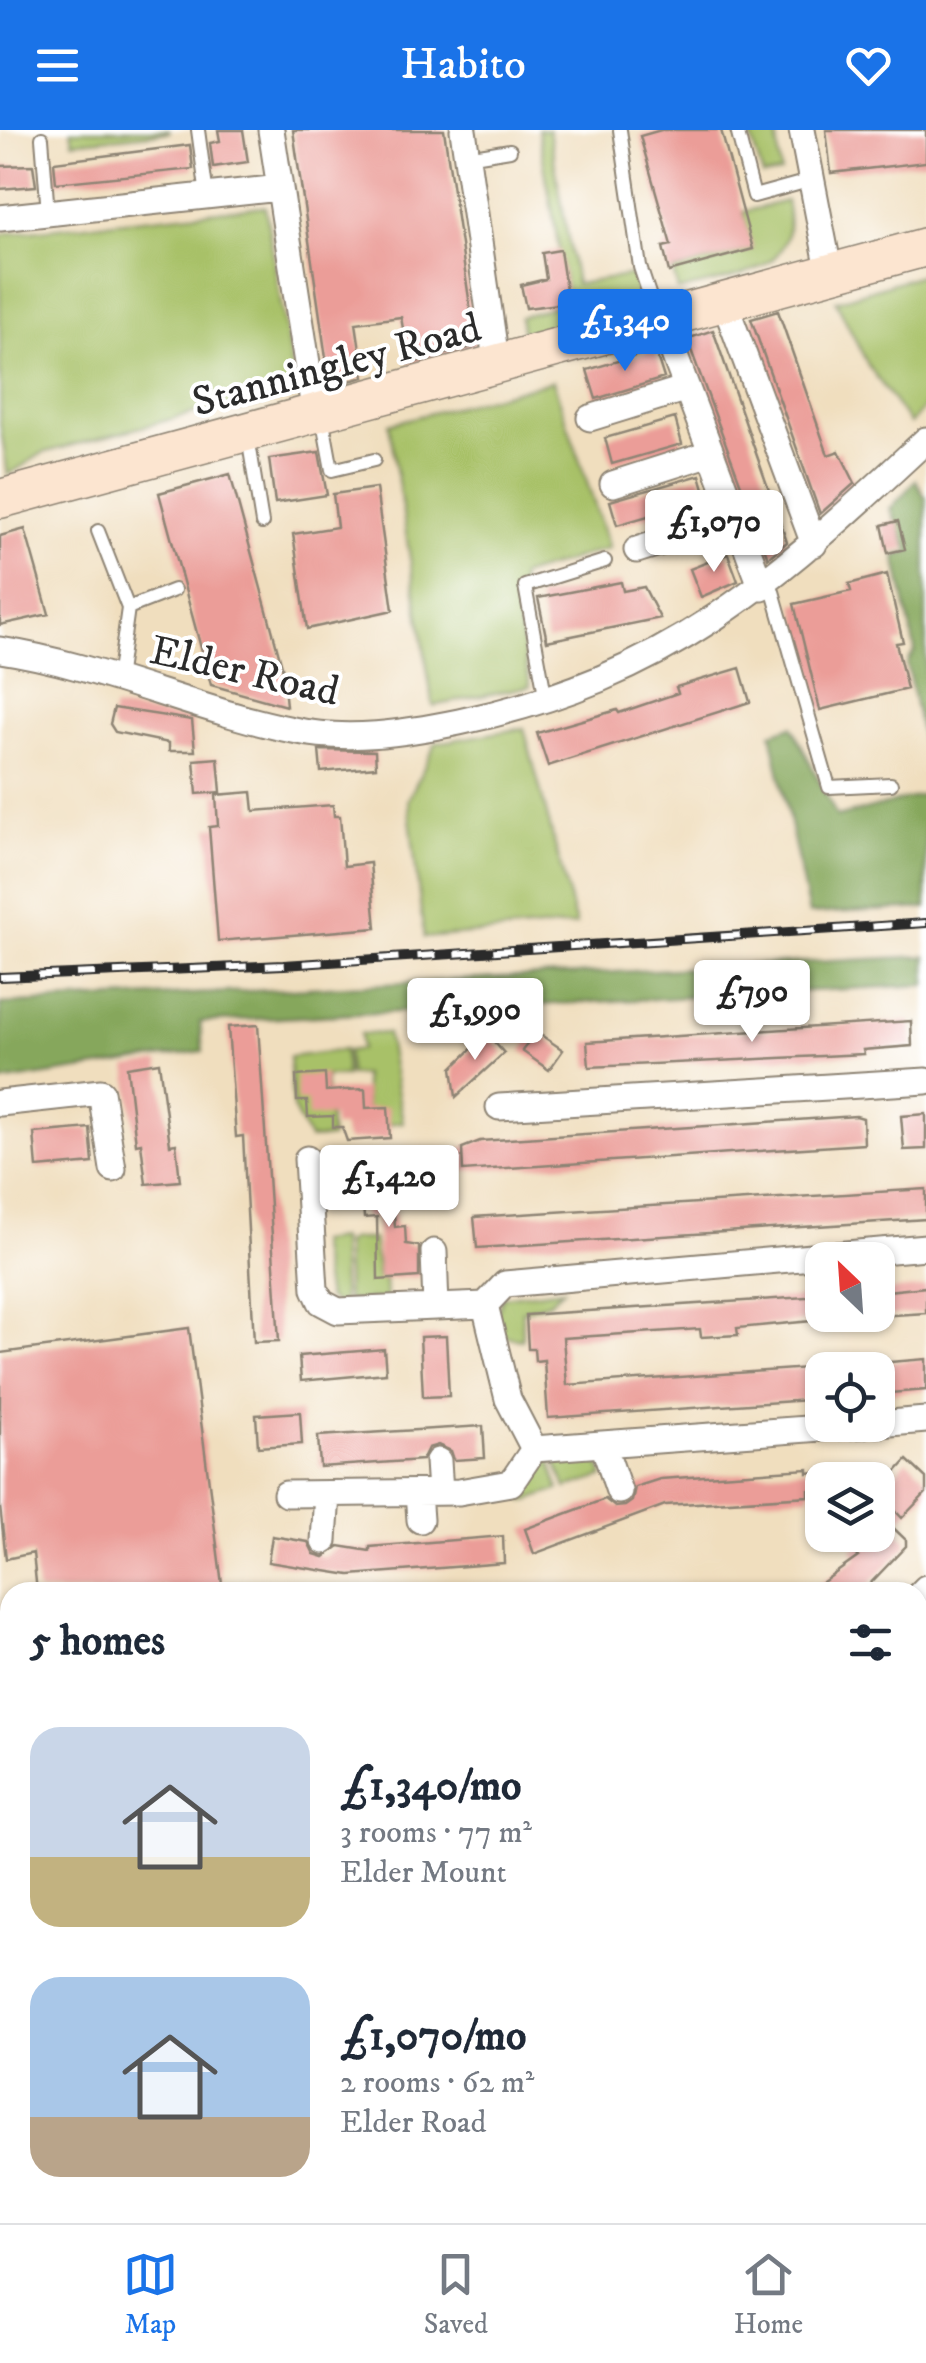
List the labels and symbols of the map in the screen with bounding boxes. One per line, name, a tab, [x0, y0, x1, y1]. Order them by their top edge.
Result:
pin: £1,340	[544, 289, 706, 374]
street label: Stanningley Road	[187, 302, 487, 429]
pin: £1,070	[633, 490, 795, 575]
street label: Elder Road	[145, 625, 344, 719]
pin: £790	[693, 960, 811, 1045]
pin: £1,990	[394, 978, 556, 1063]
pin: £1,420	[308, 1145, 470, 1230]
north arrow	[805, 1242, 895, 1332]

